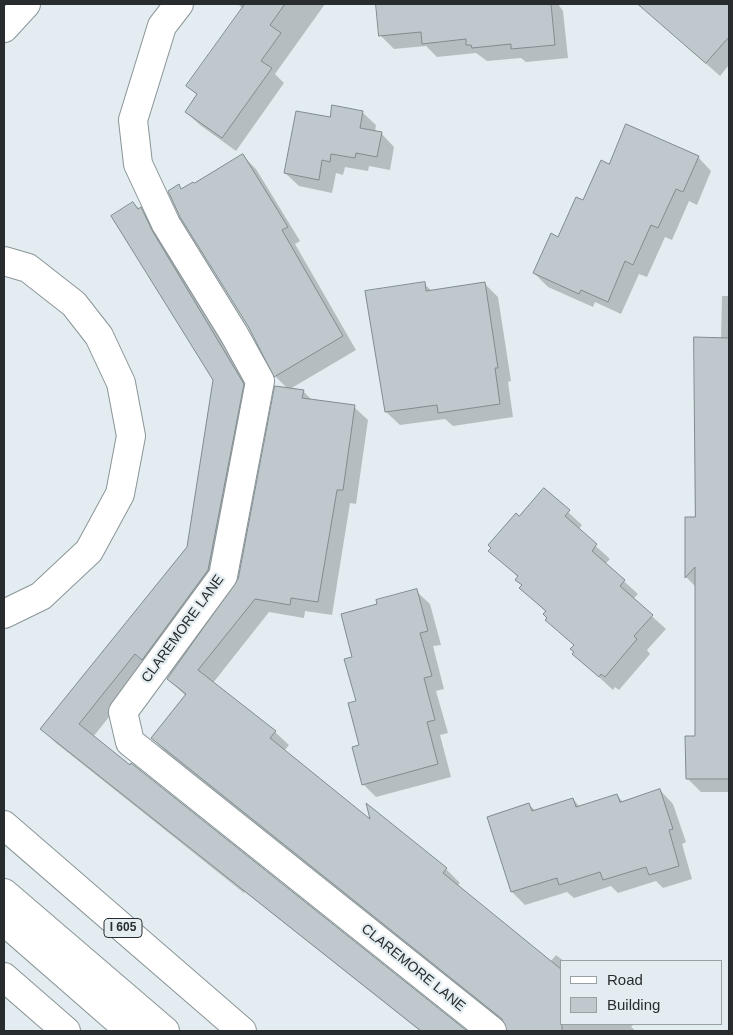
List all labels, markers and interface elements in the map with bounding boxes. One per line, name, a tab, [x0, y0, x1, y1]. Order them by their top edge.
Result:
street label: CLAREMORE LANE	[138, 572, 228, 686]
road number: I 605	[104, 918, 142, 938]
street label: CLAREMORE LANE	[358, 921, 468, 1015]
legend	[560, 960, 723, 1025]
text: Road	[607, 971, 643, 988]
text: Building	[607, 996, 660, 1013]

